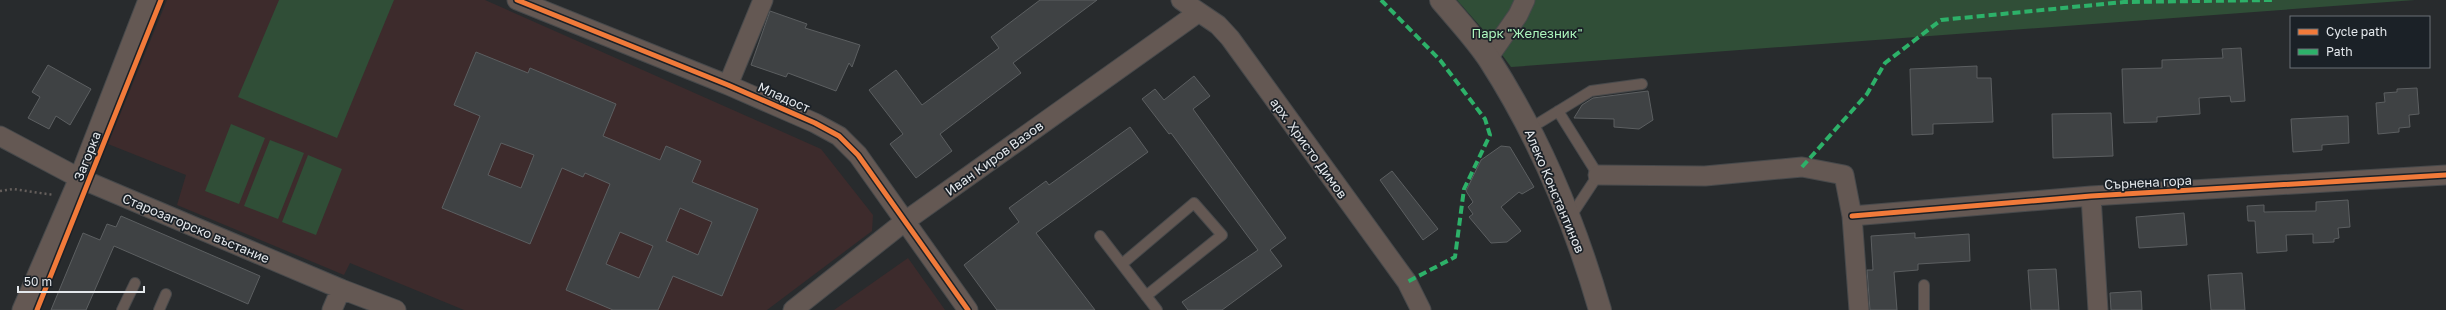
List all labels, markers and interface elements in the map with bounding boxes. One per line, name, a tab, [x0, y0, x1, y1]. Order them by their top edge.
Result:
legend	[2290, 16, 2430, 68]
text: Cycle path	[2326, 24, 2387, 39]
park label: Парк "Железник"	[1471, 25, 1583, 41]
text: Path	[2326, 44, 2353, 59]
street label: Младост	[756, 78, 813, 116]
street label: арх. Христо Димов	[1267, 95, 1351, 201]
street label: Иван Киров Вазов	[942, 117, 1046, 199]
street label: Алеко Константинов	[1522, 127, 1588, 255]
street label: Загорка	[70, 129, 104, 183]
street label: Сърнена гора	[2104, 172, 2192, 192]
street label: Старозагорско въстание	[120, 190, 272, 266]
scale bar	[18, 268, 144, 294]
text: 50 m	[24, 274, 52, 289]

